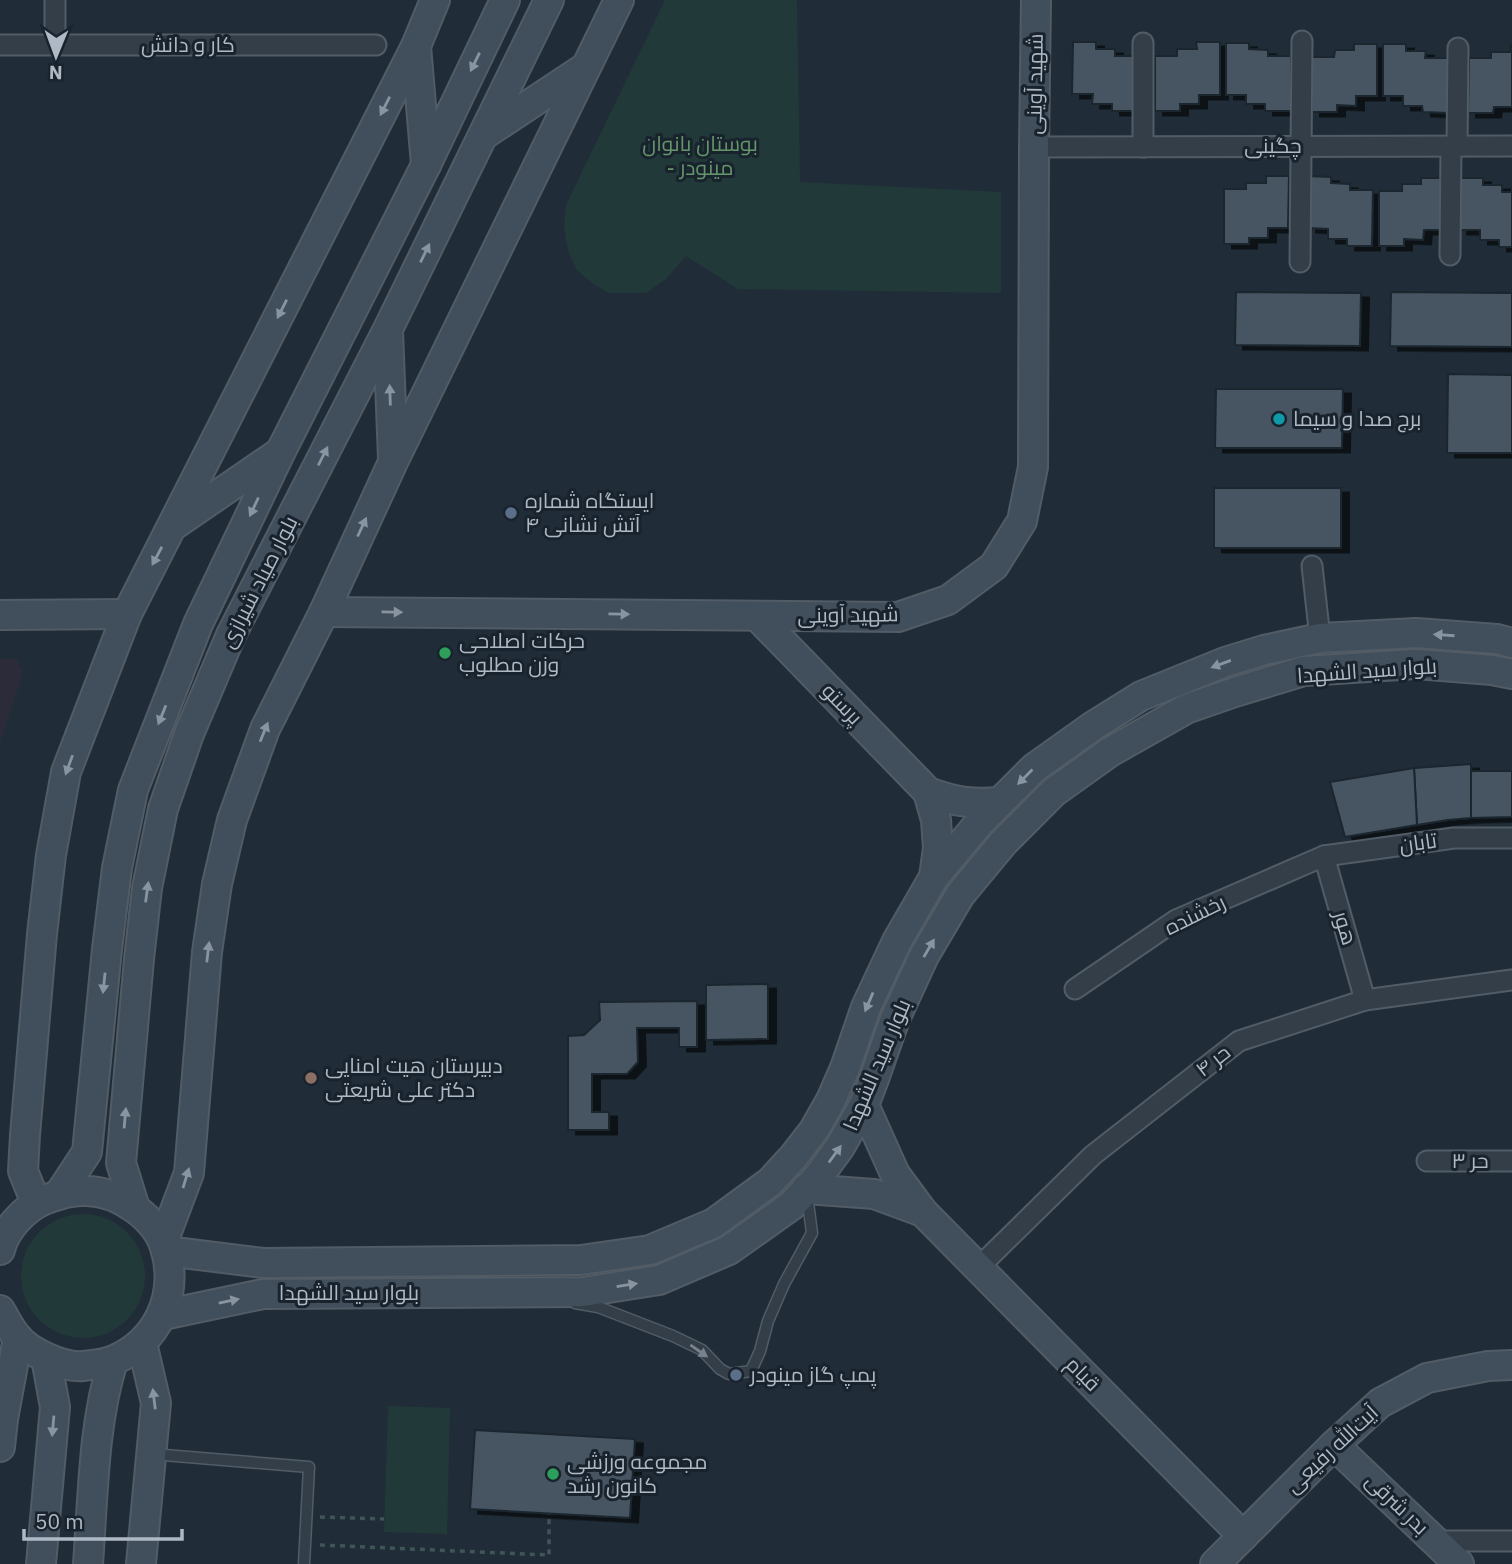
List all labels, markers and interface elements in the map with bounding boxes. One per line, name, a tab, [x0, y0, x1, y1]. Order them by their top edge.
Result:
north arrow	[21, 21, 91, 91]
street label: کار و دانش	[141, 30, 235, 58]
street label: شهید آوینی	[1019, 33, 1049, 135]
one-way arrow	[470, 52, 481, 72]
text: N	[49, 61, 63, 85]
one-way arrow	[379, 96, 390, 116]
park label: بوستان بانوان - مینودر	[642, 129, 758, 181]
street label: چگینی	[1244, 131, 1302, 160]
one-way arrow	[420, 243, 431, 263]
one-way arrow	[276, 299, 287, 319]
one-way arrow	[385, 384, 396, 406]
place label: برج صدا و سیما	[1293, 404, 1421, 433]
marker: برج صدا و سیما	[1271, 411, 1287, 427]
one-way arrow	[317, 446, 328, 466]
place label: ایستگاه شماره ۴ آتش نشانی	[525, 486, 654, 538]
one-way arrow	[249, 497, 260, 517]
marker: ایستگاه شماره ۴ آتش نشانی	[503, 505, 519, 521]
street label: بلوار صیاد شیرازی	[213, 511, 303, 652]
one-way arrow	[357, 517, 368, 537]
one-way arrow	[152, 546, 164, 566]
street label: شهید آوینی	[797, 599, 899, 629]
one-way arrow	[381, 606, 403, 618]
one-way arrow	[609, 609, 631, 620]
place label: حرکات اصلاحی وزن مطلوب	[459, 626, 585, 678]
one-way arrow	[1433, 629, 1455, 640]
marker: حرکات اصلاحی وزن مطلوب	[437, 645, 453, 661]
street label: بلوار سید الشهدا	[1296, 651, 1438, 689]
one-way arrow	[1210, 659, 1231, 670]
street label: پرستو	[815, 676, 870, 731]
one-way arrow	[157, 704, 168, 725]
one-way arrow	[259, 722, 270, 743]
one-way arrow	[63, 755, 74, 776]
one-way arrow	[1017, 768, 1034, 784]
street label: تابان	[1397, 825, 1439, 858]
one-way arrow	[142, 880, 153, 902]
street label: رخشنده	[1159, 887, 1230, 941]
street label: هور	[1327, 906, 1364, 948]
one-way arrow	[923, 939, 935, 958]
one-way arrow	[202, 941, 213, 963]
one-way arrow	[98, 972, 109, 994]
one-way arrow	[863, 992, 875, 1012]
street label: بلوار سید الشهدا	[836, 995, 916, 1135]
street label: حر ۴	[1189, 1038, 1236, 1083]
place label: دبیرستان هیت امنایی دکتر علی شریعتی	[325, 1051, 503, 1103]
marker: دبیرستان هیت امنایی دکتر علی شریعتی	[303, 1070, 319, 1086]
one-way arrow	[120, 1107, 131, 1129]
one-way arrow	[827, 1145, 841, 1163]
street label: حر ۳	[1451, 1146, 1489, 1174]
one-way arrow	[181, 1167, 191, 1188]
street label: بلوار سید الشهدا	[279, 1278, 419, 1306]
one-way arrow	[616, 1279, 638, 1290]
one-way arrow	[219, 1295, 241, 1306]
one-way arrow	[690, 1344, 708, 1358]
street label: قیام	[1060, 1350, 1107, 1397]
place label: پمپ گاز مینودر	[749, 1360, 877, 1389]
marker: پمپ گاز مینودر	[728, 1367, 744, 1383]
one-way arrow	[149, 1388, 160, 1410]
street label: آیت‌الله رفیعی	[1279, 1398, 1384, 1499]
one-way arrow	[47, 1415, 58, 1437]
place label: مجموعه ورزشی کانون رشد	[567, 1447, 707, 1499]
marker: مجموعه ورزشی کانون رشد	[545, 1466, 561, 1482]
street label: بدر شرقی	[1360, 1466, 1435, 1540]
scale bar	[24, 1498, 182, 1542]
text: 50 m	[35, 1507, 84, 1535]

